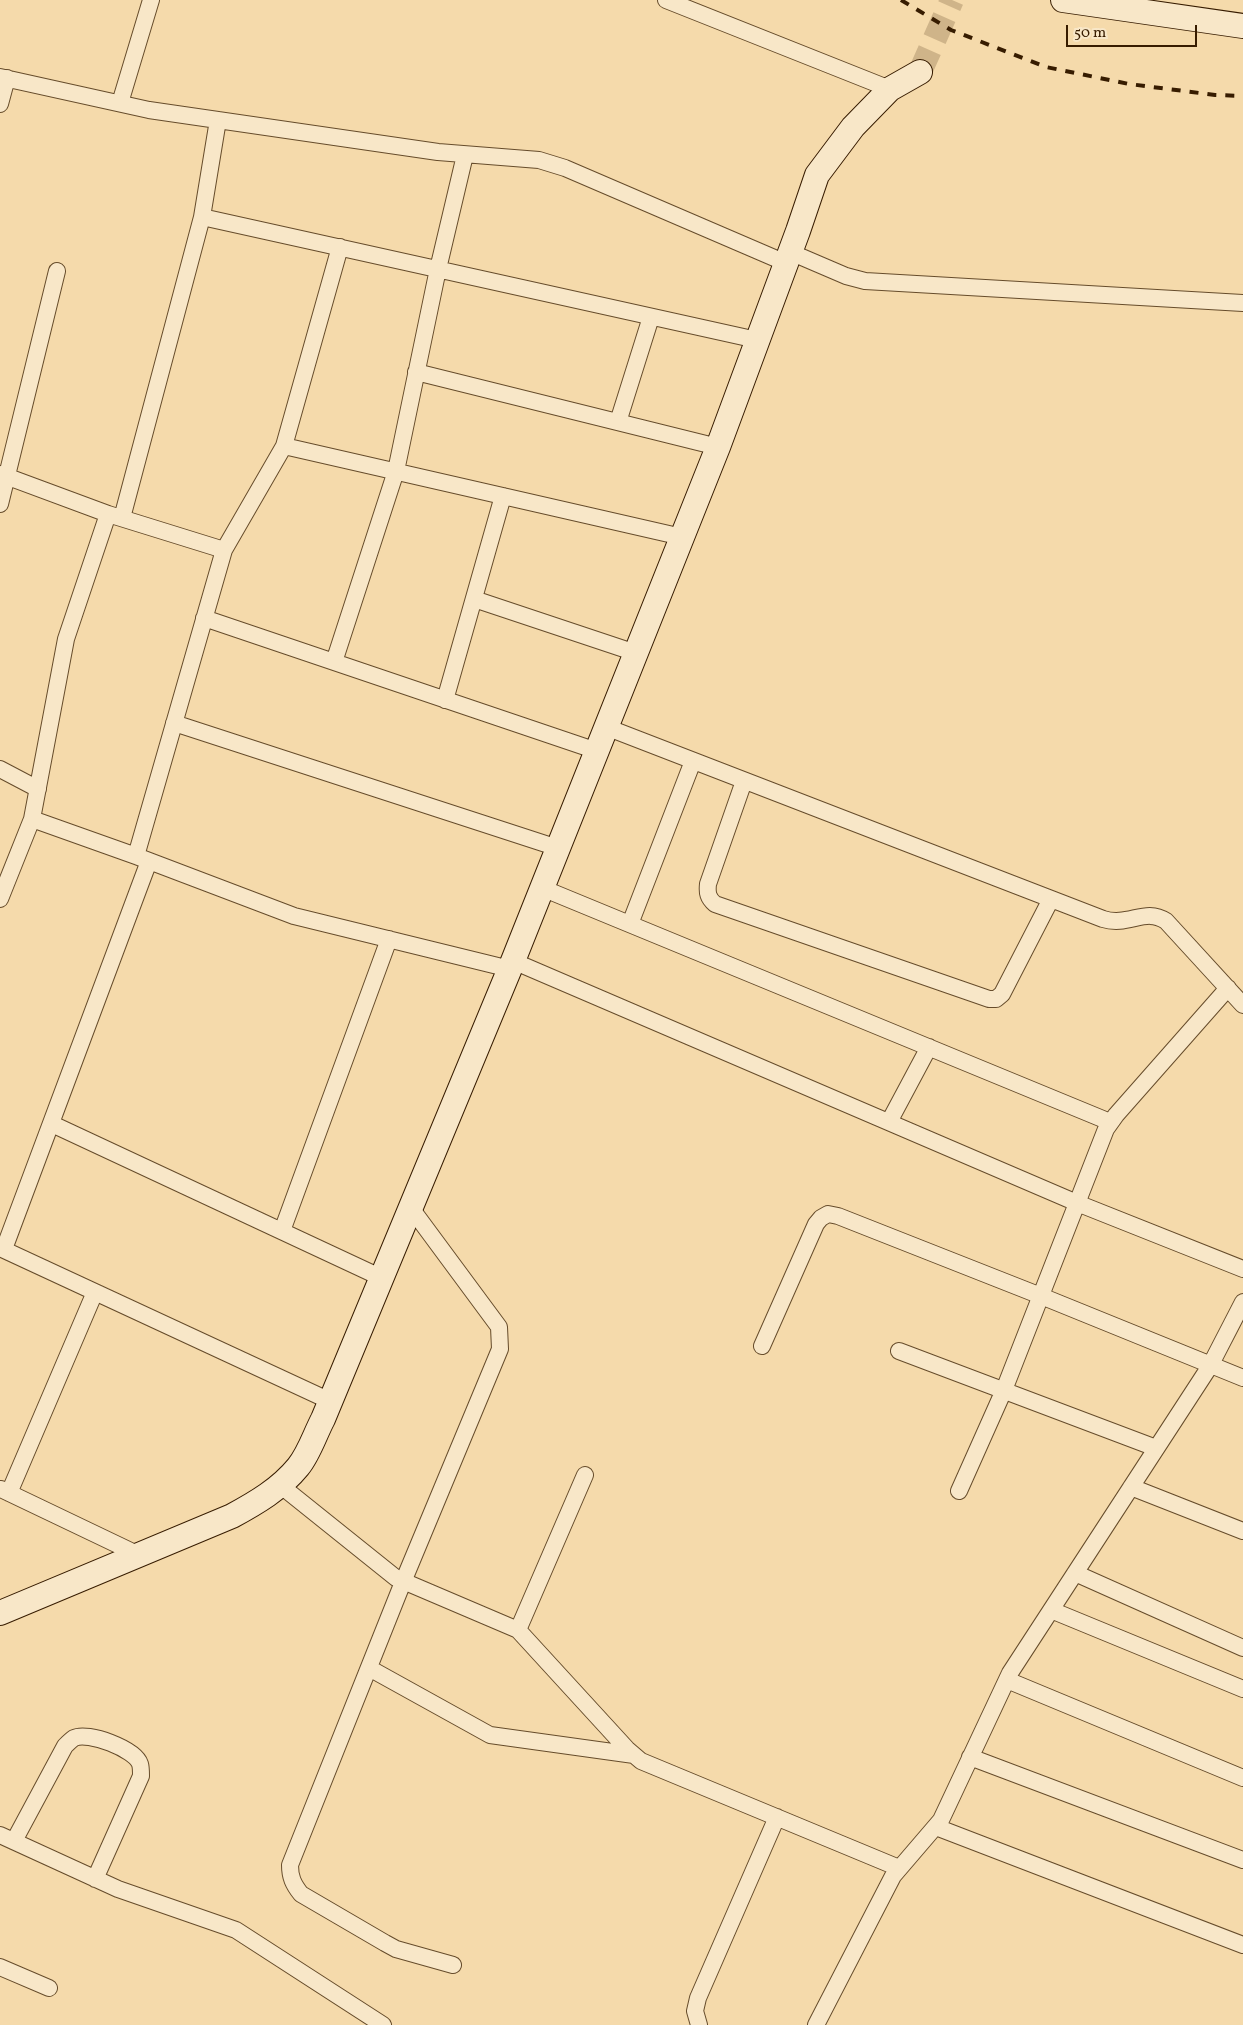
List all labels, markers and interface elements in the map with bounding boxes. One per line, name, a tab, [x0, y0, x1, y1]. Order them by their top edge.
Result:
scale bar	[1068, 15, 1199, 47]
text: 50 m	[1074, 23, 1106, 44]

